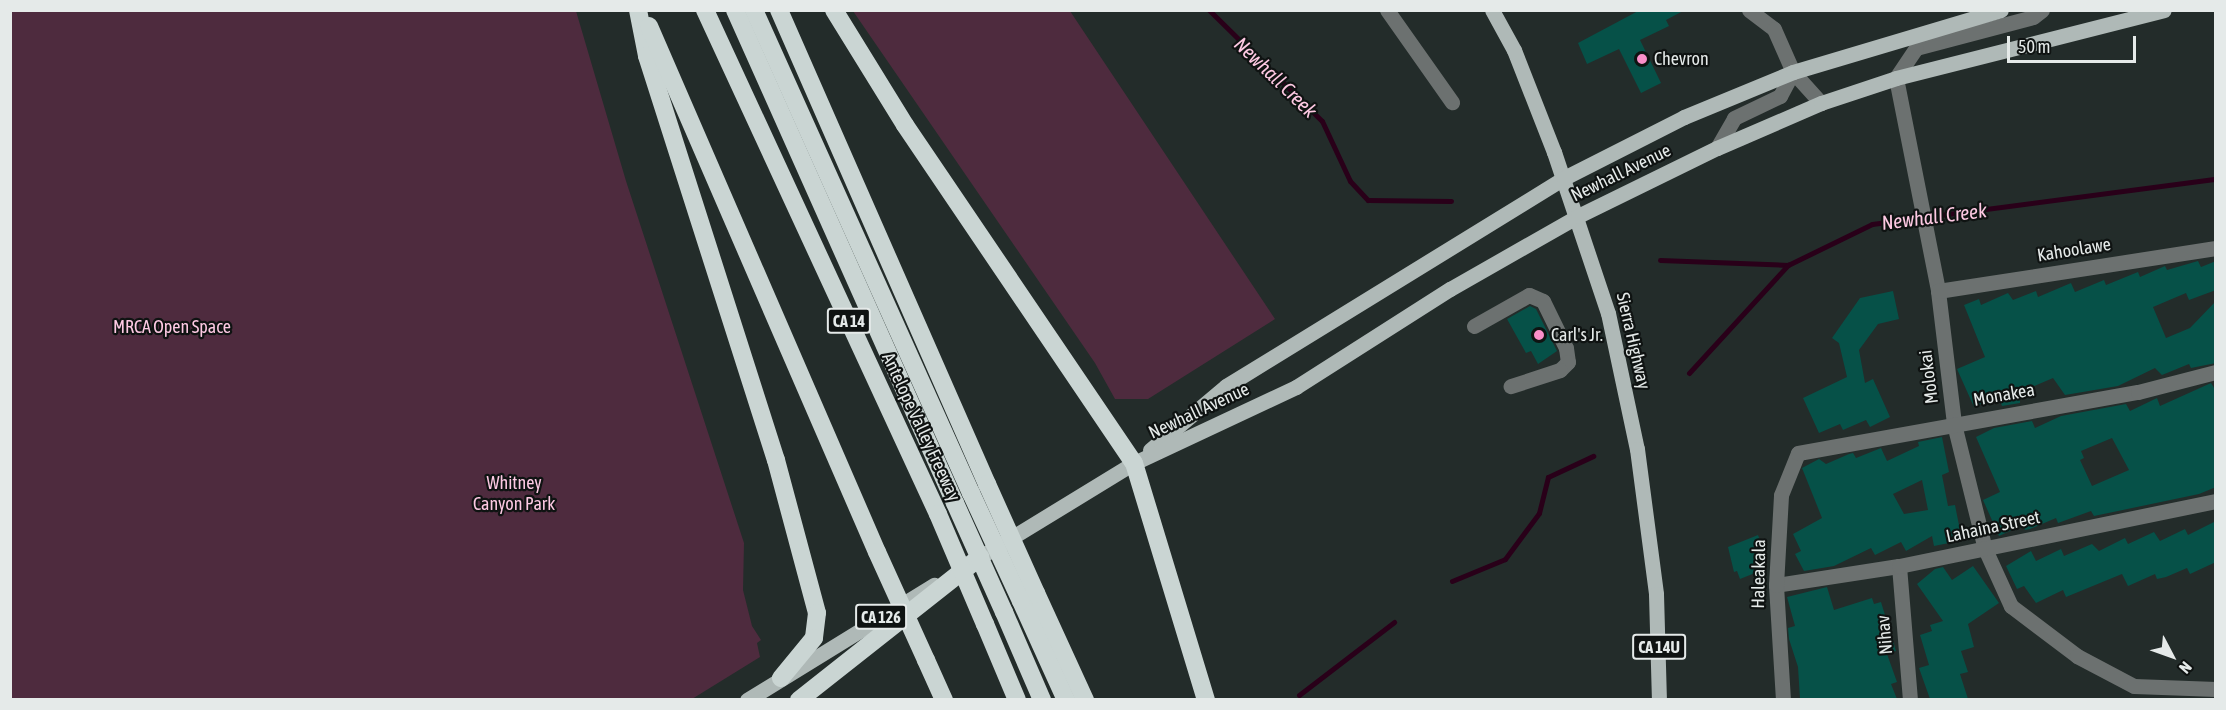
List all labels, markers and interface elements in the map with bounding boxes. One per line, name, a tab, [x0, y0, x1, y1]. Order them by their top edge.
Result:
scale bar	[2010, 24, 2139, 62]
water label: Newhall Creek	[1230, 32, 1322, 122]
text: 50 m	[2018, 36, 2050, 57]
place label: Chevron	[1654, 48, 1709, 70]
marker: Chevron	[1635, 52, 1649, 66]
street label: Newhall Avenue	[1568, 140, 1674, 206]
water label: Newhall Creek	[1880, 198, 1988, 234]
street label: Kahoolawe	[2036, 234, 2112, 266]
street label: Sierra Highway	[1611, 291, 1655, 391]
road number: CA 14	[826, 308, 872, 334]
park label: MRCA Open Space	[113, 316, 231, 338]
place label: Carl's Jr.	[1551, 324, 1603, 346]
marker: Carl's Jr.	[1532, 328, 1546, 342]
street label: Antelope Valley Freeway	[877, 349, 965, 505]
street label: Molokai	[1915, 349, 1943, 405]
street label: Newhall Avenue	[1145, 378, 1253, 444]
street label: Monakea	[1972, 379, 2036, 411]
park label: Whitney Canyon Park	[473, 473, 555, 516]
street label: Lahaina Street	[1944, 506, 2042, 548]
street label: Haleakala	[1748, 539, 1770, 609]
road number: CA 126	[854, 604, 908, 630]
street label: Nihav	[1873, 614, 1897, 656]
north arrow	[2142, 626, 2202, 686]
road number: CA 14U	[1632, 634, 1686, 660]
text: N	[2176, 658, 2195, 677]

